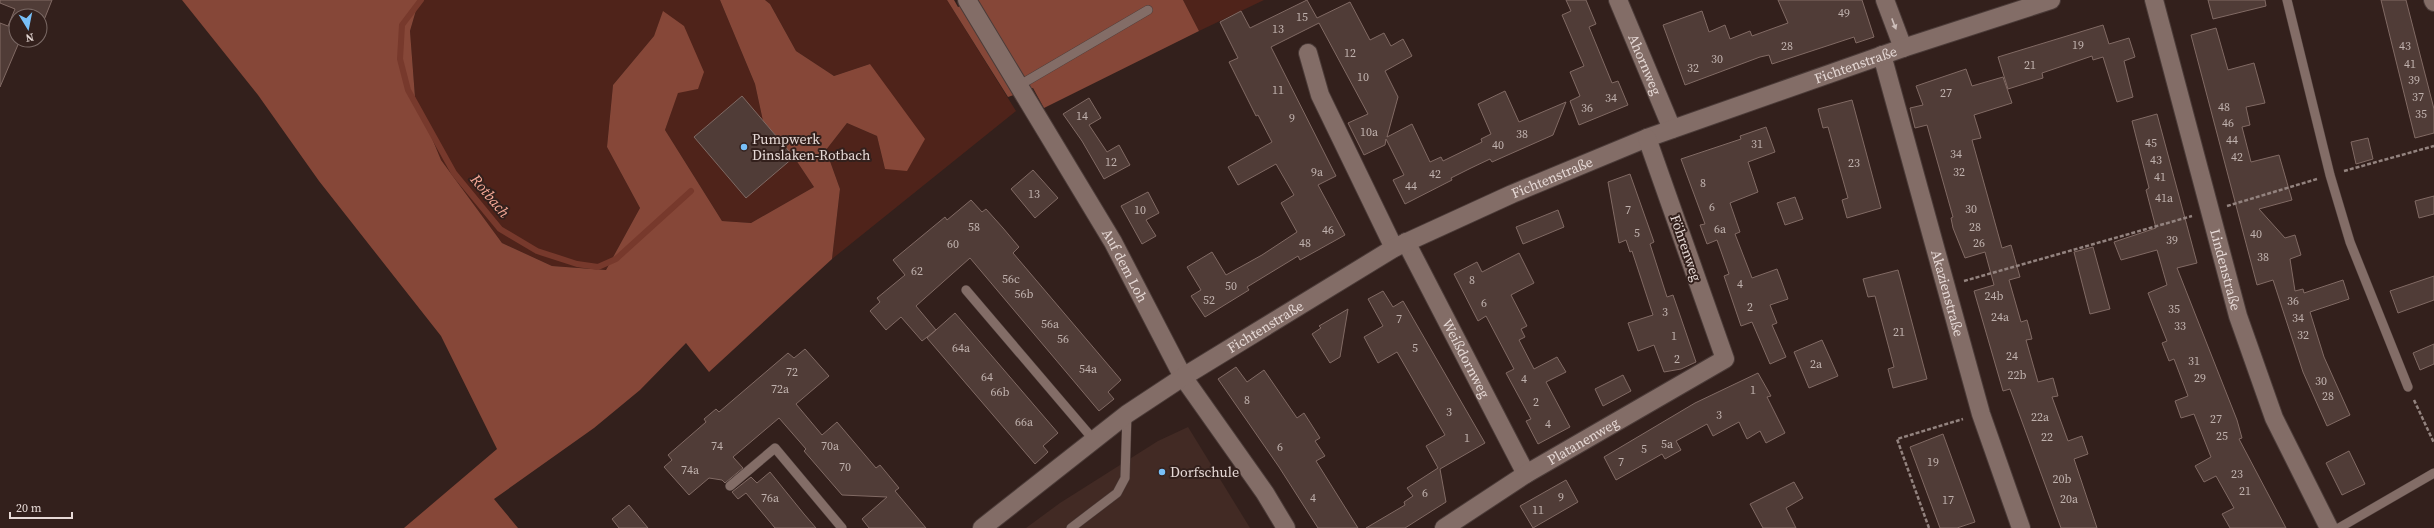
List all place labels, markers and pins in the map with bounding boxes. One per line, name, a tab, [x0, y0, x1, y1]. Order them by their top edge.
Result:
place label: Pumpwerk Dinslaken-Rotbach	[752, 129, 870, 165]
marker: Pumpwerk Dinslaken-Rotbach	[739, 142, 749, 152]
place label: Dorfschule	[1170, 462, 1239, 482]
marker: Dorfschule	[1157, 467, 1167, 477]

